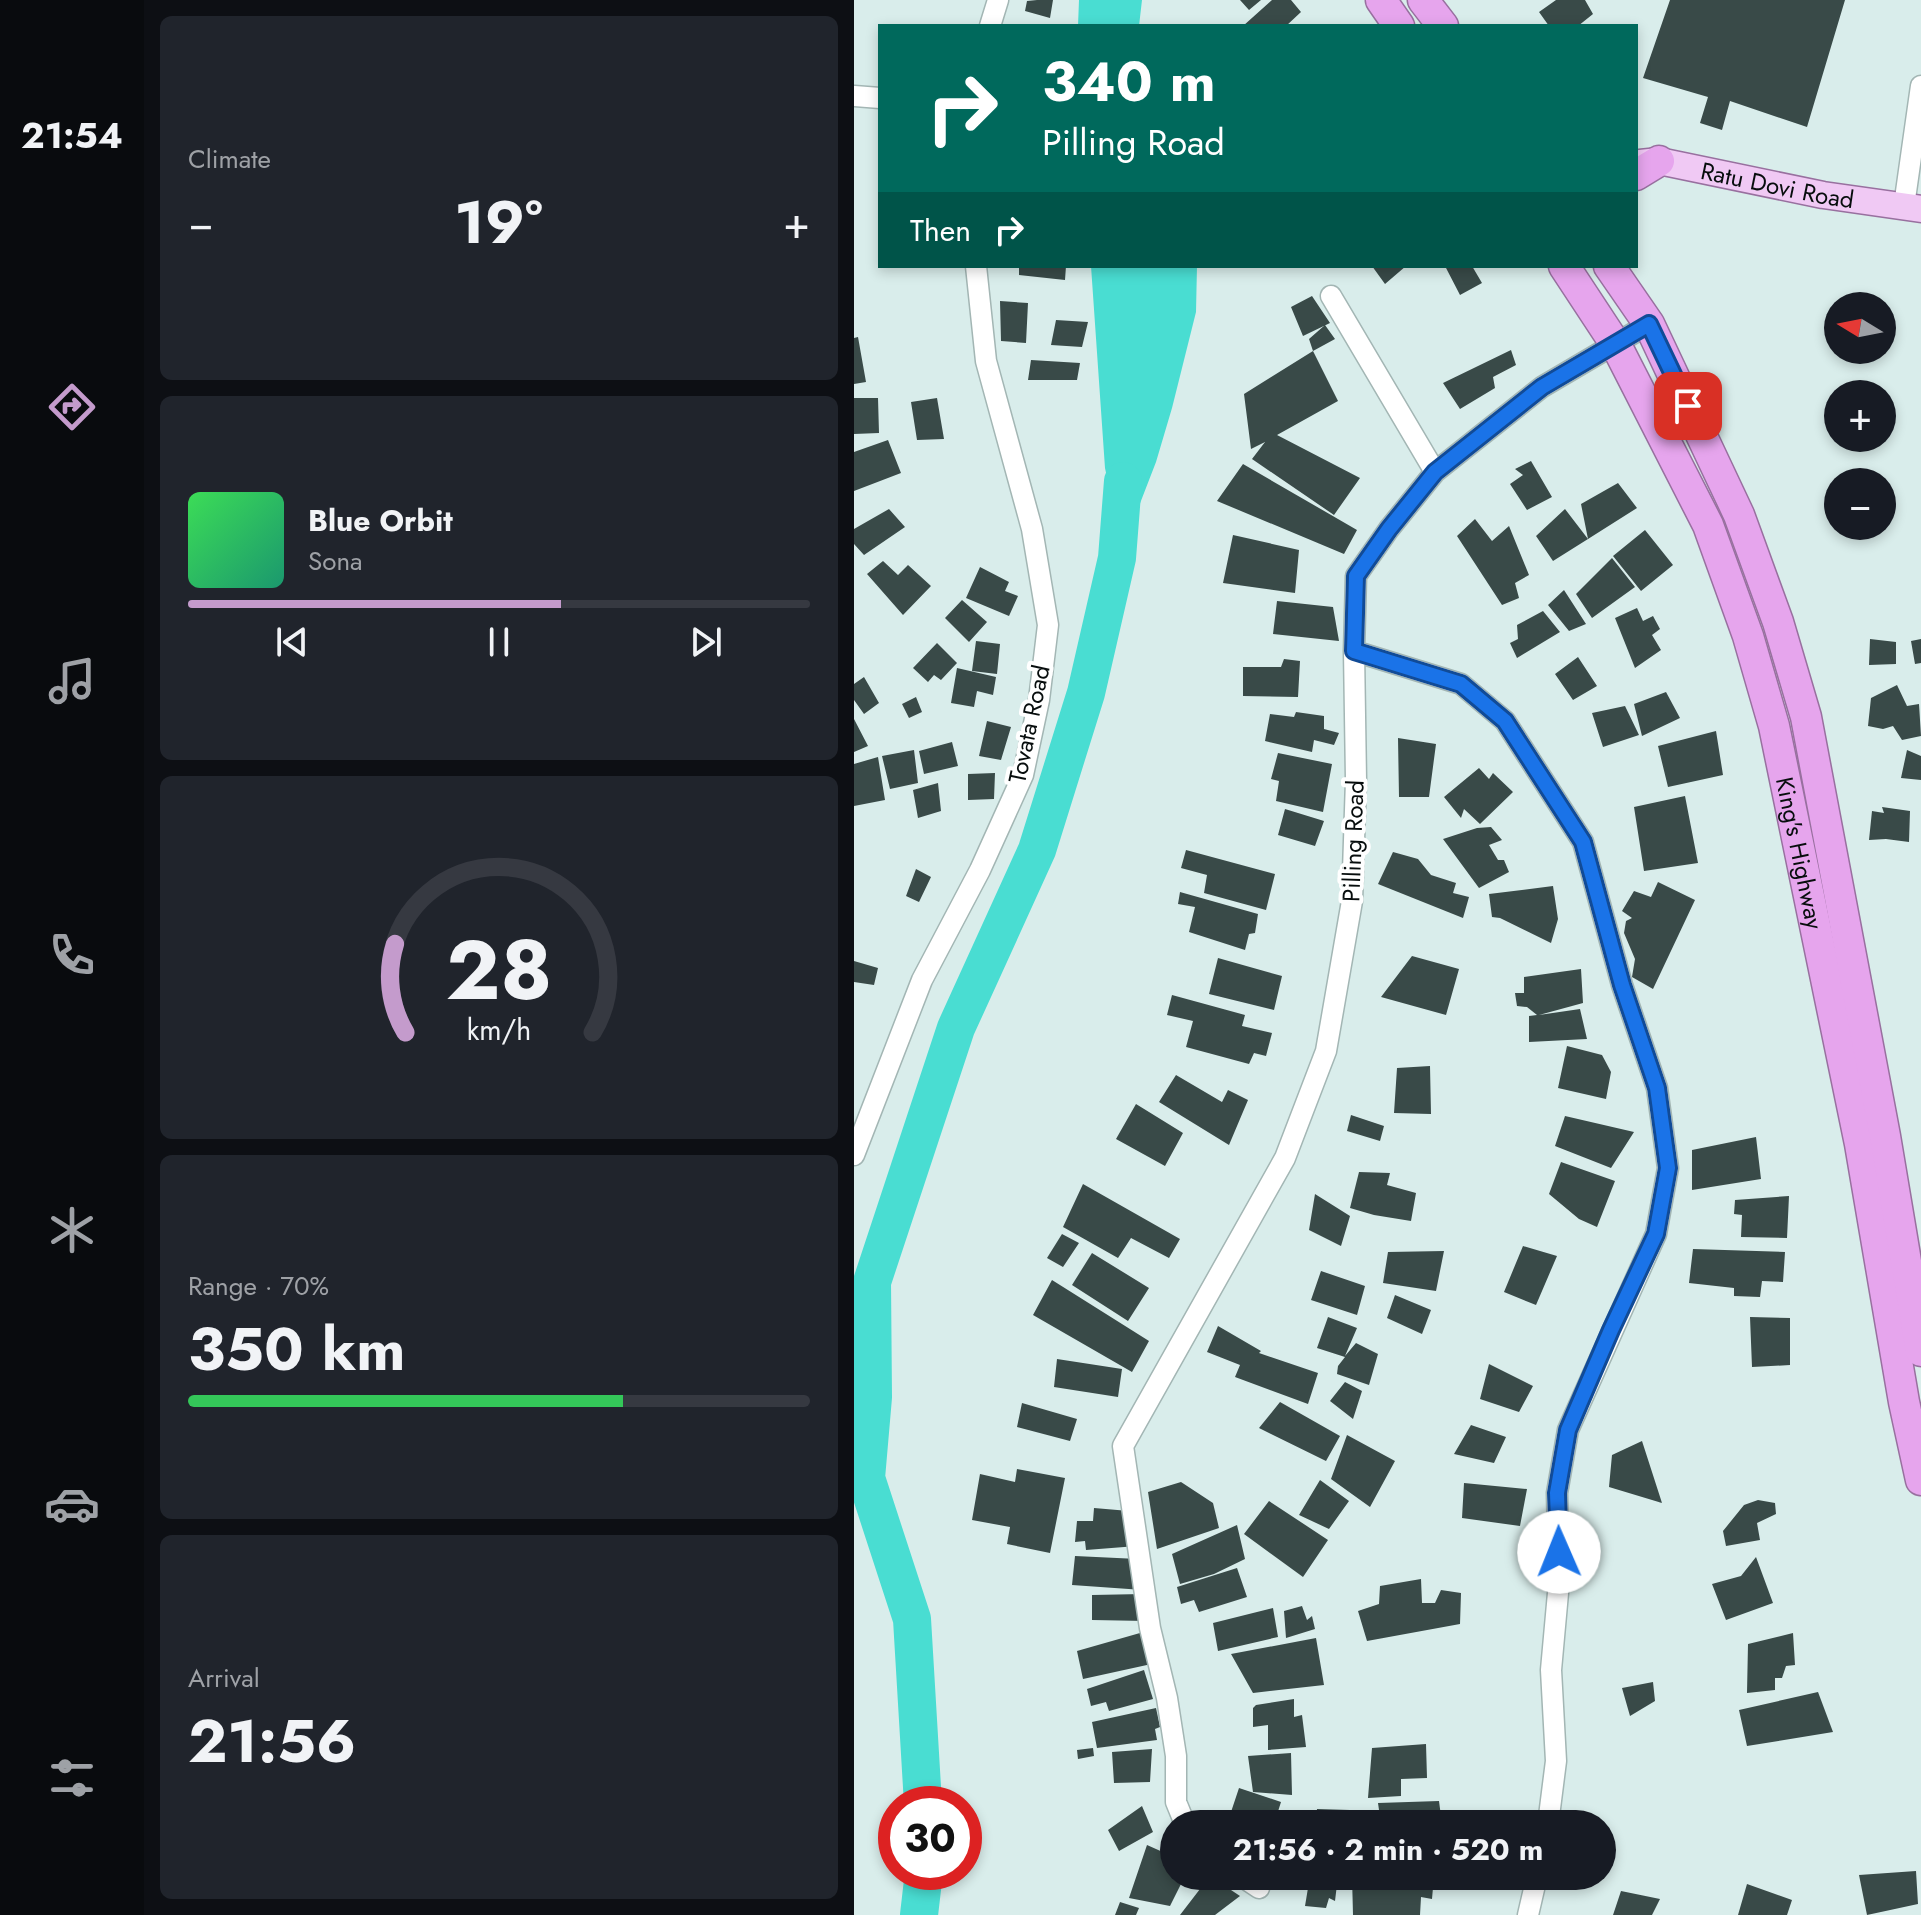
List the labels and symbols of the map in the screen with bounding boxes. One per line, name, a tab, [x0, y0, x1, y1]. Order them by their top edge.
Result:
street label: Ratu Dovi Road	[1698, 153, 1856, 217]
north arrow	[1824, 292, 1896, 364]
pin	[1654, 372, 1722, 440]
street label: Tovata Road	[999, 662, 1059, 786]
street label: King's Highway	[1767, 774, 1833, 933]
street label: Pilling Road	[1333, 779, 1373, 903]
position arrow	[1517, 1510, 1601, 1594]
speed limit sign: 30	[878, 1786, 982, 1890]

